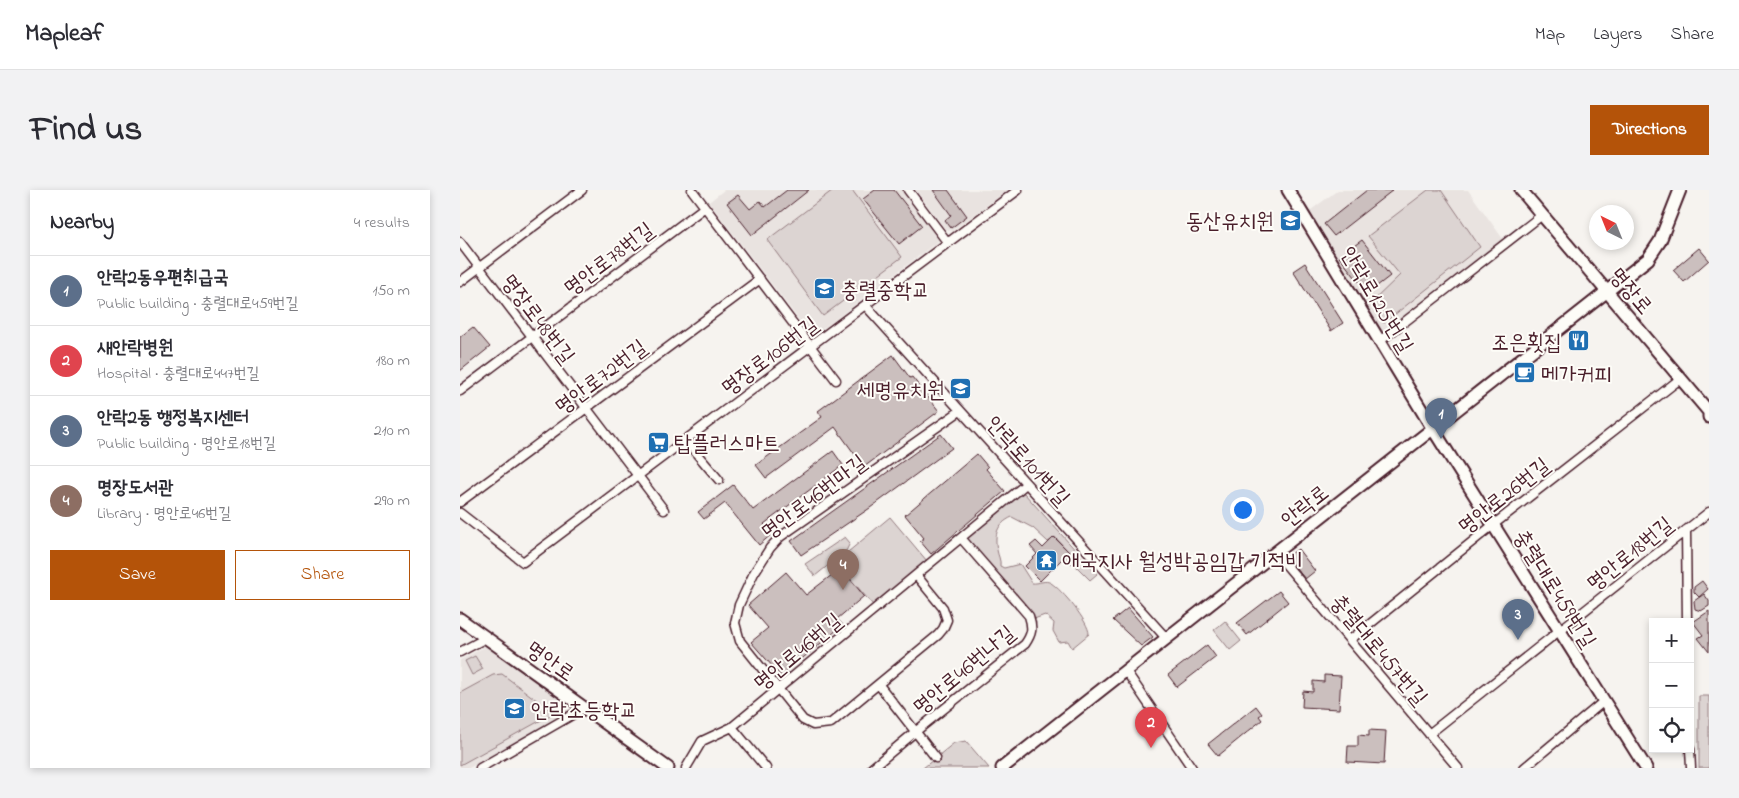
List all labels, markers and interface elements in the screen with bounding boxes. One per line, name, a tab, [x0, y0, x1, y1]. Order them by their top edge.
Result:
text: Mapleaf	[25, 17, 104, 52]
text: Map	[1535, 22, 1565, 48]
text: Layers	[1593, 22, 1643, 48]
text: Share	[1671, 22, 1714, 48]
text: Find us	[30, 105, 142, 156]
button: Directions	[1590, 105, 1709, 155]
north arrow	[1589, 205, 1634, 250]
place label: 동산유치원	[1185, 207, 1274, 239]
text: Nearby	[50, 208, 114, 238]
school or university icon: 동산유치원	[1278, 208, 1302, 232]
text: 4 results	[354, 211, 410, 235]
street label: 명안로78번길	[558, 216, 662, 305]
street label: 안락로125번길	[1331, 241, 1420, 360]
street label: 명장로	[1600, 261, 1659, 323]
text: 안락2동우편취급국	[97, 265, 229, 292]
street label: 명장로48번길	[492, 268, 581, 372]
place label: 충렬중학교	[841, 276, 930, 308]
school or university icon: 충렬중학교	[813, 277, 837, 301]
text: 1	[63, 279, 69, 303]
text: 150 m	[372, 279, 410, 303]
text: Public building · 충렬대로459번길	[97, 292, 298, 316]
street label: 명장로106번길	[715, 310, 826, 405]
place label: 조은횟집	[1491, 328, 1562, 360]
restaurant icon: 조은횟집	[1566, 329, 1590, 353]
street label: 명안로72번길	[549, 333, 655, 424]
text: 새안락병원	[97, 335, 173, 362]
text: 2	[62, 349, 70, 373]
text: 180 m	[376, 349, 410, 373]
place label: 메가커피	[1541, 360, 1612, 392]
cafe icon: 메가커피	[1513, 361, 1537, 385]
text: Hospital · 충렬대로447번길	[97, 362, 259, 386]
place label: 세명유치원	[856, 376, 945, 408]
school or university icon: 세명유치원	[949, 377, 973, 401]
pin: 1	[1425, 398, 1457, 439]
text: 안락2동 행정복지센터	[97, 405, 249, 432]
street label: 안락로101번길	[977, 410, 1076, 515]
text: 3	[63, 419, 69, 443]
text: 210 m	[374, 419, 410, 443]
place label: 탑플러스마트	[674, 429, 780, 461]
supermarket icon: 탑플러스마트	[646, 430, 670, 454]
text: Public building · 명안로18번길	[97, 432, 276, 456]
street label: 명안로46번마길	[755, 448, 875, 549]
street label: 명안로26번길	[1452, 451, 1558, 544]
text: 명장도서관	[97, 475, 173, 502]
street label: 안락로	[1275, 478, 1337, 536]
text: 4	[63, 489, 69, 513]
text: 290 m	[374, 489, 410, 513]
your location	[1230, 497, 1256, 523]
text: Library · 명안로46번길	[97, 502, 231, 526]
street label: 명안로18번길	[1580, 510, 1682, 600]
street label: 충렬대로459번길	[1504, 524, 1603, 655]
place label: 애국지사 월성박공임갑 기적비	[1062, 547, 1303, 579]
temple icon: 애국지사 월성박공임갑 기적비	[1034, 548, 1058, 572]
pin: 4	[827, 549, 859, 590]
button: Save	[50, 550, 225, 600]
button: Share	[235, 550, 410, 600]
street label: 충렬대로457번길	[1321, 588, 1434, 714]
pin: 3	[1502, 599, 1534, 640]
street label: 명안로46번길	[748, 606, 851, 700]
map controls	[1649, 618, 1694, 753]
button: +	[1649, 618, 1694, 663]
street label: 명안로46번나길	[907, 619, 1023, 724]
street label: 명안로	[518, 634, 580, 691]
button: −	[1649, 663, 1694, 708]
place label: 안락초등학교	[531, 696, 637, 728]
school or university icon: 안락초등학교	[503, 697, 527, 721]
pin: 2	[1135, 707, 1167, 748]
button: locate	[1649, 708, 1694, 753]

